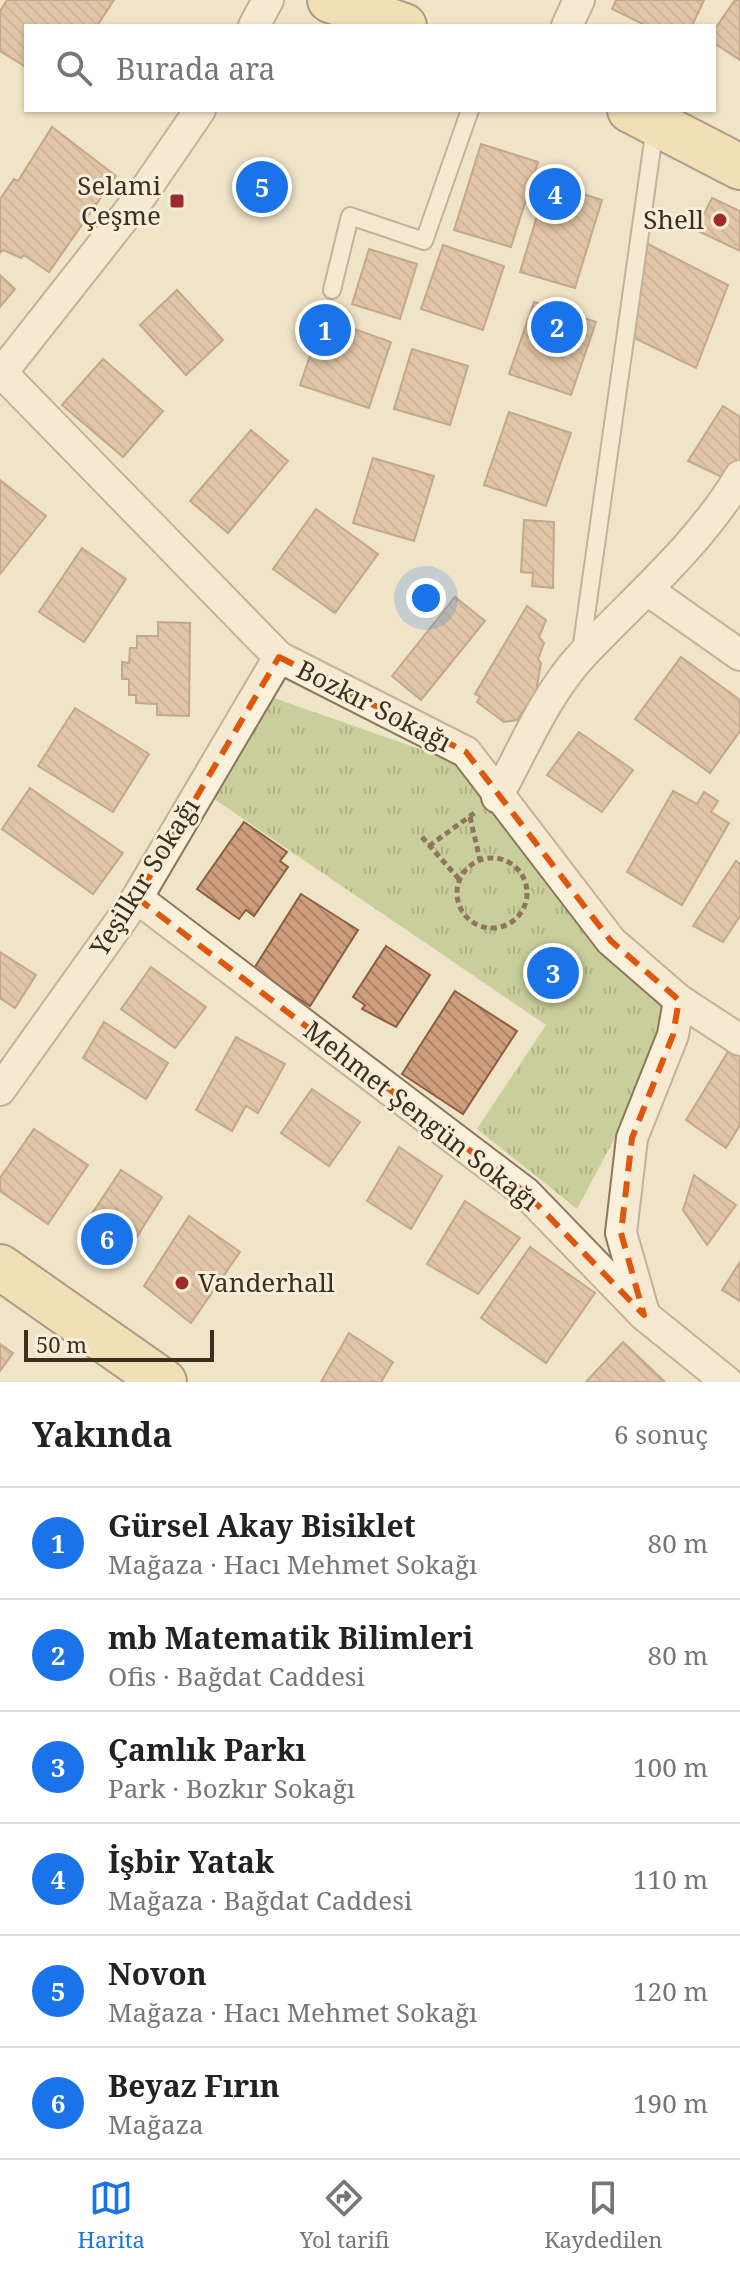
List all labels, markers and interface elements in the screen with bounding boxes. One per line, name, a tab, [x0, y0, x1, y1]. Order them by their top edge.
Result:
search box	[24, 24, 716, 112]
icon: search	[52, 46, 96, 90]
text: Burada ara	[116, 48, 276, 89]
pin: 5	[236, 157, 288, 217]
pin: 4	[529, 164, 581, 224]
place label: Selami Çeşme	[77, 167, 161, 233]
marker: Selami Çeşme	[168, 192, 186, 210]
place label: Shell	[643, 201, 704, 237]
marker: Shell	[711, 211, 729, 229]
pin: 2	[531, 297, 583, 357]
pin: 1	[299, 300, 351, 360]
your location	[406, 578, 446, 618]
street label: Bozkır Sokağı	[291, 651, 458, 760]
street label: Yeşilkır Sokağı	[81, 790, 207, 963]
pin: 3	[527, 943, 579, 1003]
street label: Mehmet Şengün Sokağı	[297, 1012, 547, 1218]
pin: 6	[81, 1209, 133, 1269]
place label: Vanderhall	[198, 1264, 335, 1300]
marker: Vanderhall	[173, 1274, 191, 1292]
scale bar	[24, 1326, 214, 1362]
text: 50 m	[36, 1329, 87, 1359]
text: Yakında	[32, 1411, 173, 1457]
text: 6 sonuç	[614, 1416, 708, 1452]
text: Gürsel Akay Bisiklet	[108, 1505, 416, 1546]
text: 1	[51, 1525, 65, 1561]
text: 80 m	[648, 1525, 708, 1561]
text: Mağaza · Hacı Mehmet Sokağı	[108, 1546, 477, 1582]
text: mb Matematik Bilimleri	[108, 1617, 473, 1658]
text: 2	[51, 1637, 65, 1673]
text: 80 m	[648, 1637, 708, 1673]
text: Ofis · Bağdat Caddesi	[108, 1658, 365, 1694]
text: Çamlık Parkı	[108, 1729, 306, 1770]
text: 3	[51, 1749, 65, 1785]
text: 100 m	[633, 1749, 708, 1785]
text: Park · Bozkır Sokağı	[108, 1770, 355, 1806]
text: İşbir Yatak	[108, 1841, 274, 1882]
text: 4	[51, 1861, 65, 1897]
text: 110 m	[633, 1861, 708, 1897]
text: Mağaza · Bağdat Caddesi	[108, 1882, 412, 1918]
text: Novon	[108, 1953, 207, 1994]
text: 5	[51, 1973, 65, 2009]
text: 120 m	[633, 1973, 708, 2009]
text: Mağaza · Hacı Mehmet Sokağı	[108, 1994, 477, 2030]
text: Beyaz Fırın	[108, 2065, 280, 2106]
text: 6	[51, 2085, 65, 2121]
text: 190 m	[633, 2085, 708, 2121]
text: Mağaza	[108, 2106, 204, 2142]
tab: Harita	[77, 2176, 145, 2254]
tab: Yol tarifi	[300, 2176, 389, 2254]
tab: Kaydedilen	[544, 2176, 663, 2254]

